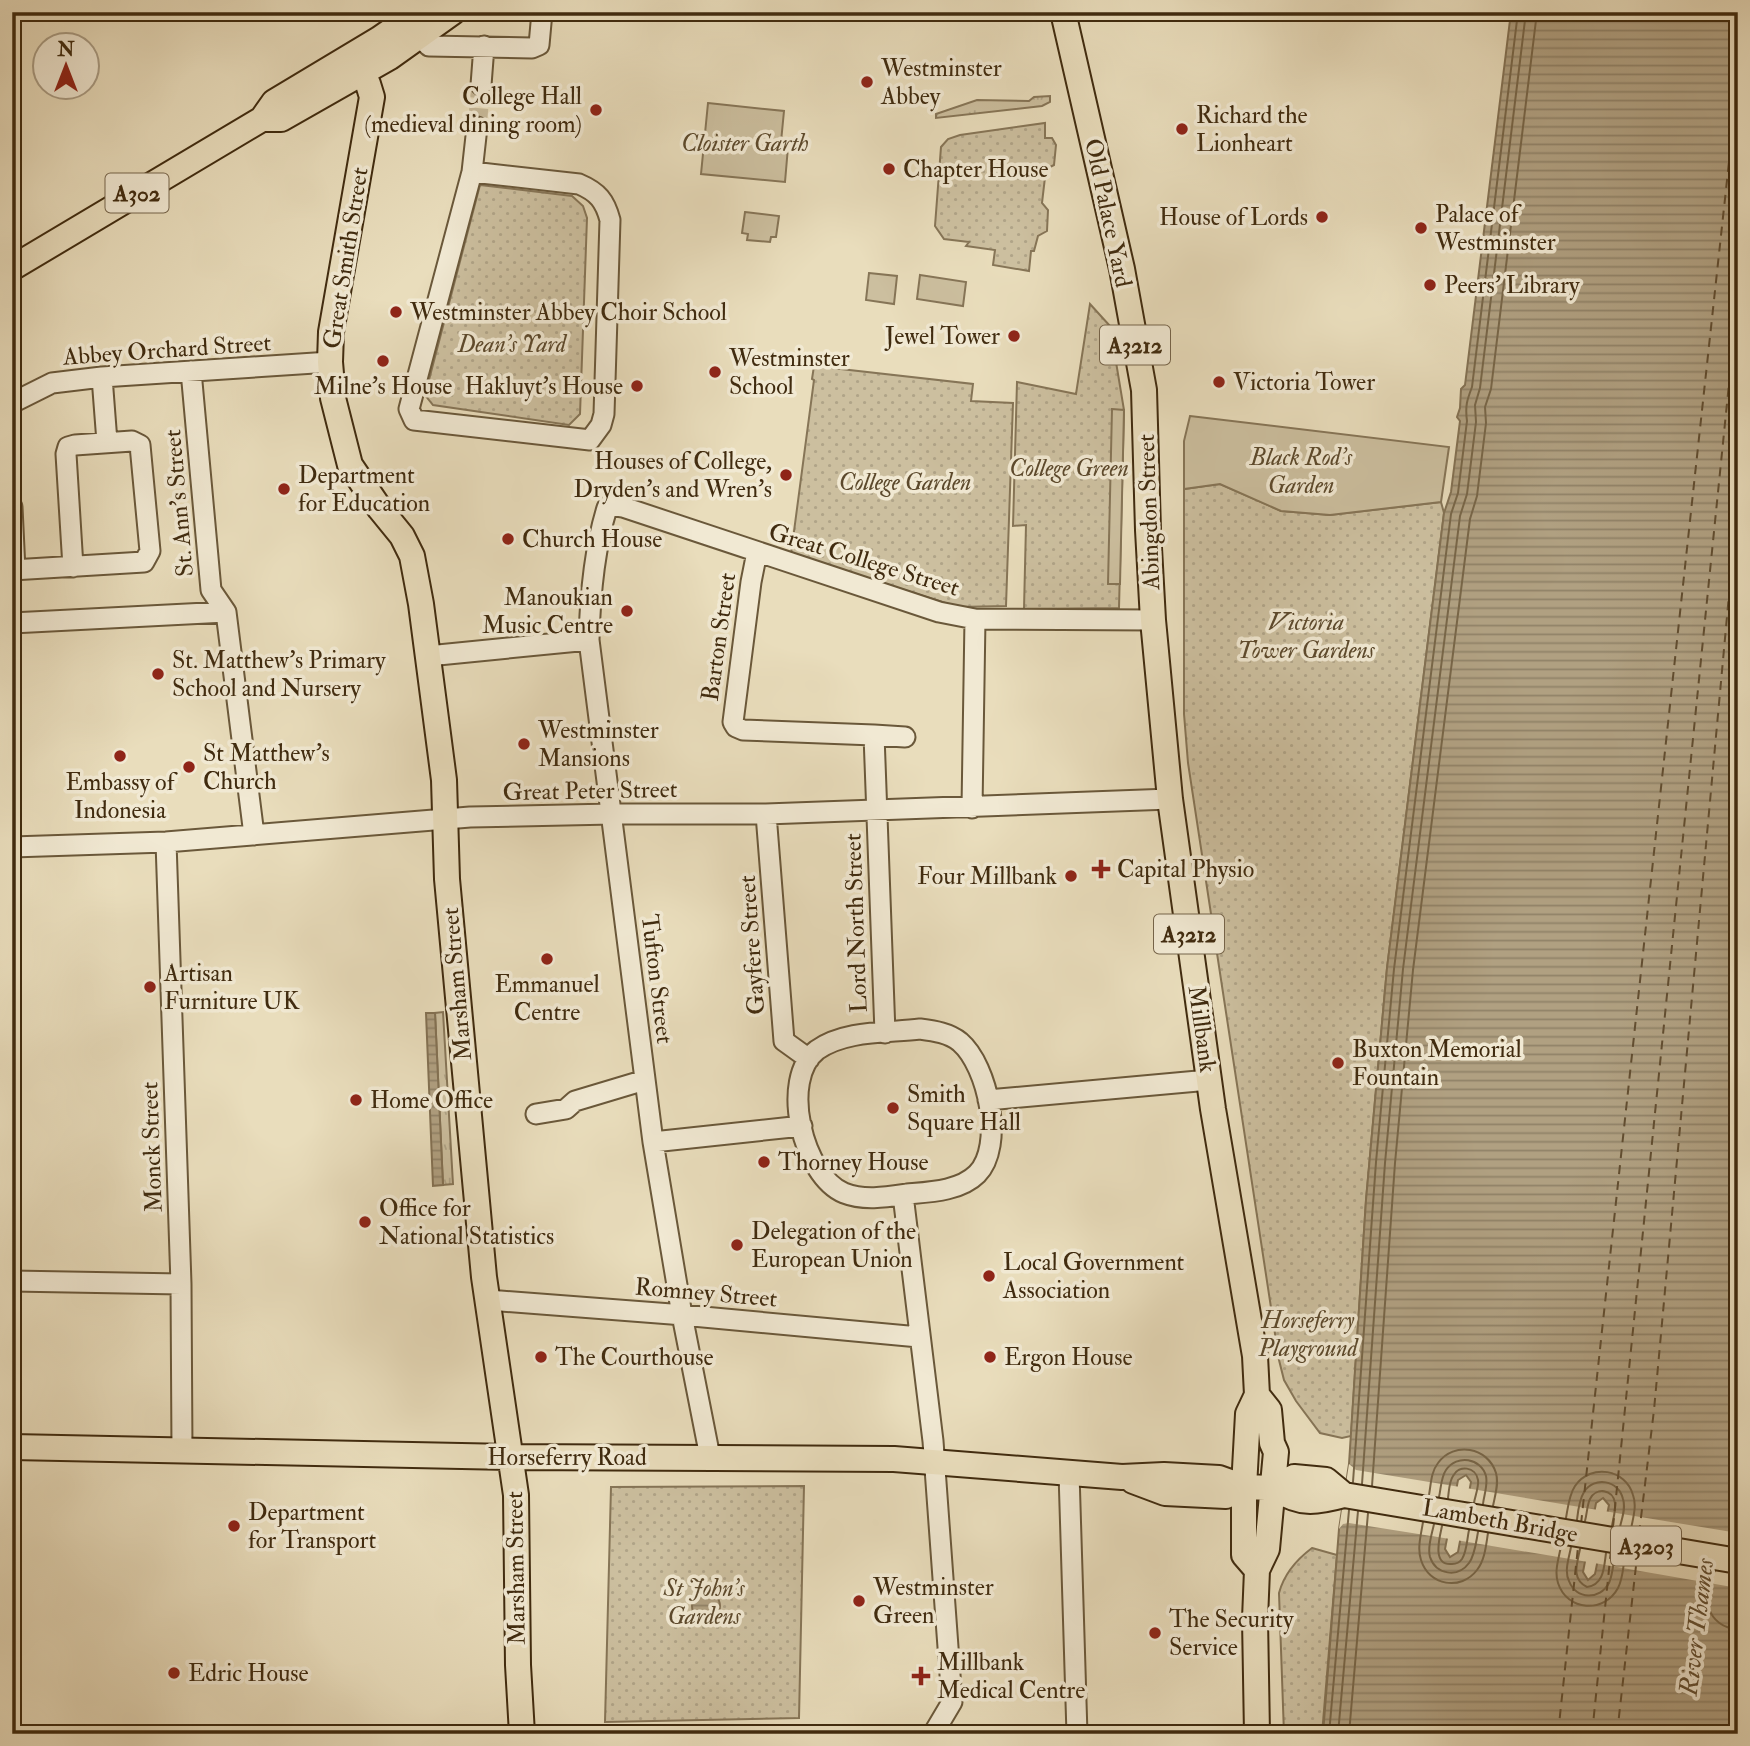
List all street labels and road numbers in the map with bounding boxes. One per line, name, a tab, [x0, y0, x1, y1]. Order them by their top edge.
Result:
street label: Old Palace Yard	[1077, 136, 1139, 290]
street label: Great Smith Street	[316, 165, 376, 351]
road number: A302	[106, 174, 168, 212]
road number: A3212	[1100, 326, 1170, 364]
street label: Abbey Orchard Street	[61, 327, 272, 373]
street label: St. Ann's Street	[157, 428, 201, 578]
street label: Abingdon Street	[1131, 433, 1167, 592]
street label: Great College Street	[765, 516, 963, 604]
street label: Barton Street	[695, 571, 743, 703]
street label: Great Peter Street	[502, 774, 678, 808]
street label: Lord North Street	[837, 833, 875, 1013]
street label: Gayfere Street	[732, 874, 772, 1016]
street label: Marsham Street	[435, 906, 479, 1062]
street label: Tufton Street	[634, 913, 680, 1046]
road number: A3212	[1154, 914, 1224, 953]
street label: Millbank	[1181, 984, 1223, 1075]
street label: Monck Street	[134, 1081, 170, 1213]
street label: Romney Street	[633, 1271, 779, 1315]
street label: Horseferry Road	[487, 1442, 647, 1473]
street label: Marsham Street	[499, 1491, 533, 1645]
street label: Lambeth Bridge	[1420, 1492, 1580, 1550]
road number: A3203	[1611, 1526, 1681, 1566]

